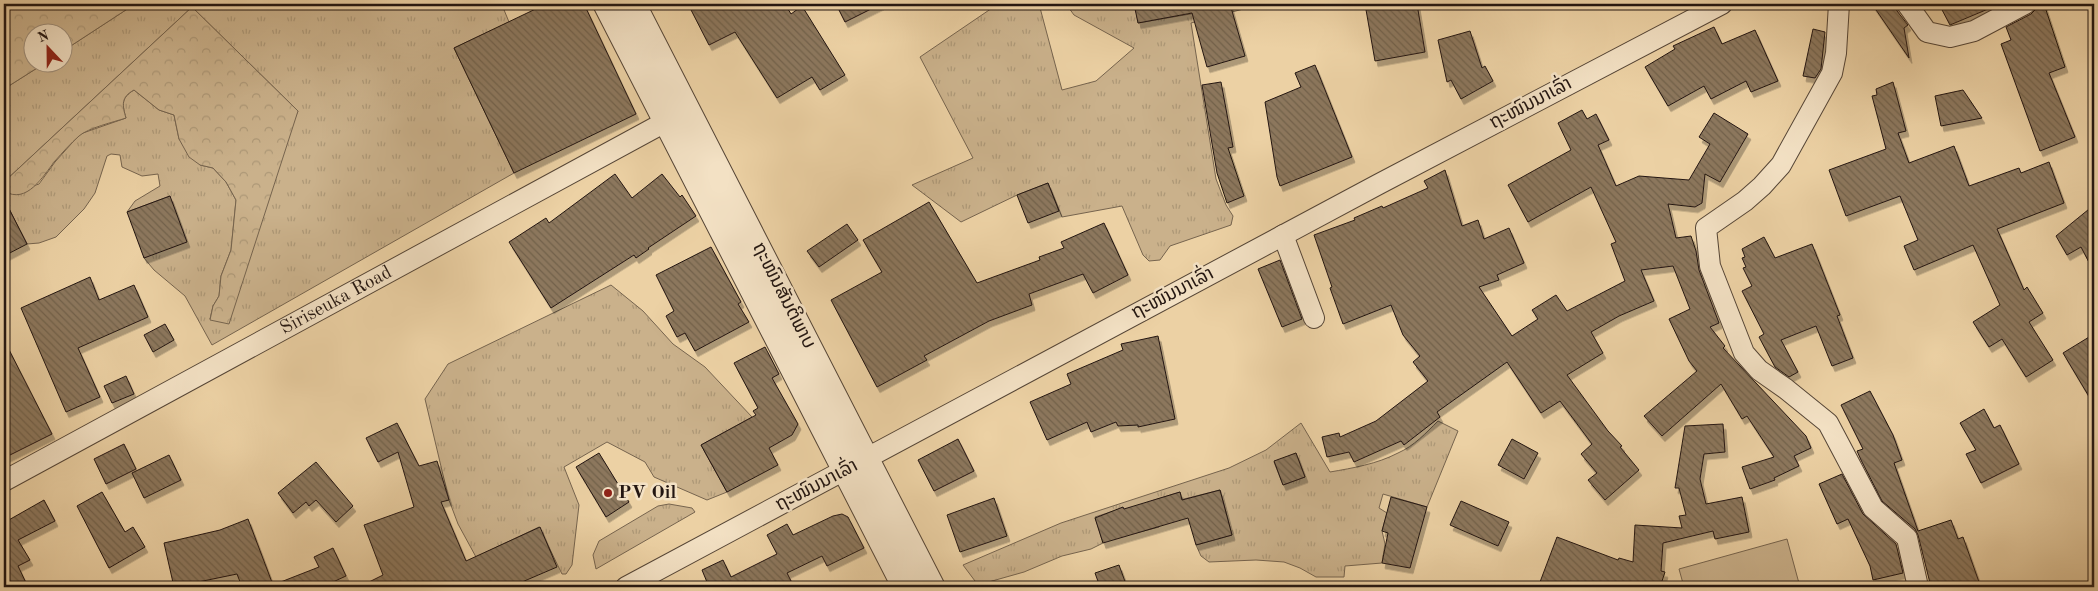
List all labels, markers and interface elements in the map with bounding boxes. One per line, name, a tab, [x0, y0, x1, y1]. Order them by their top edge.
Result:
north arrow	[22, 22, 72, 72]
text: N	[36, 28, 51, 45]
street label: ຖະໜົນນາເລົ່າ	[1484, 69, 1575, 134]
street label: ຖະໜົນສັນຕິພາບ	[748, 238, 821, 352]
street label: ຖະໜົນນາເລົ່າ	[1126, 259, 1217, 324]
street label: Siriseuka Road	[277, 263, 395, 339]
street label: ຖະໜົນນາເລົ່າ	[770, 451, 861, 516]
place label: PV Oil	[618, 484, 676, 503]
marker: PV Oil	[602, 487, 614, 499]

